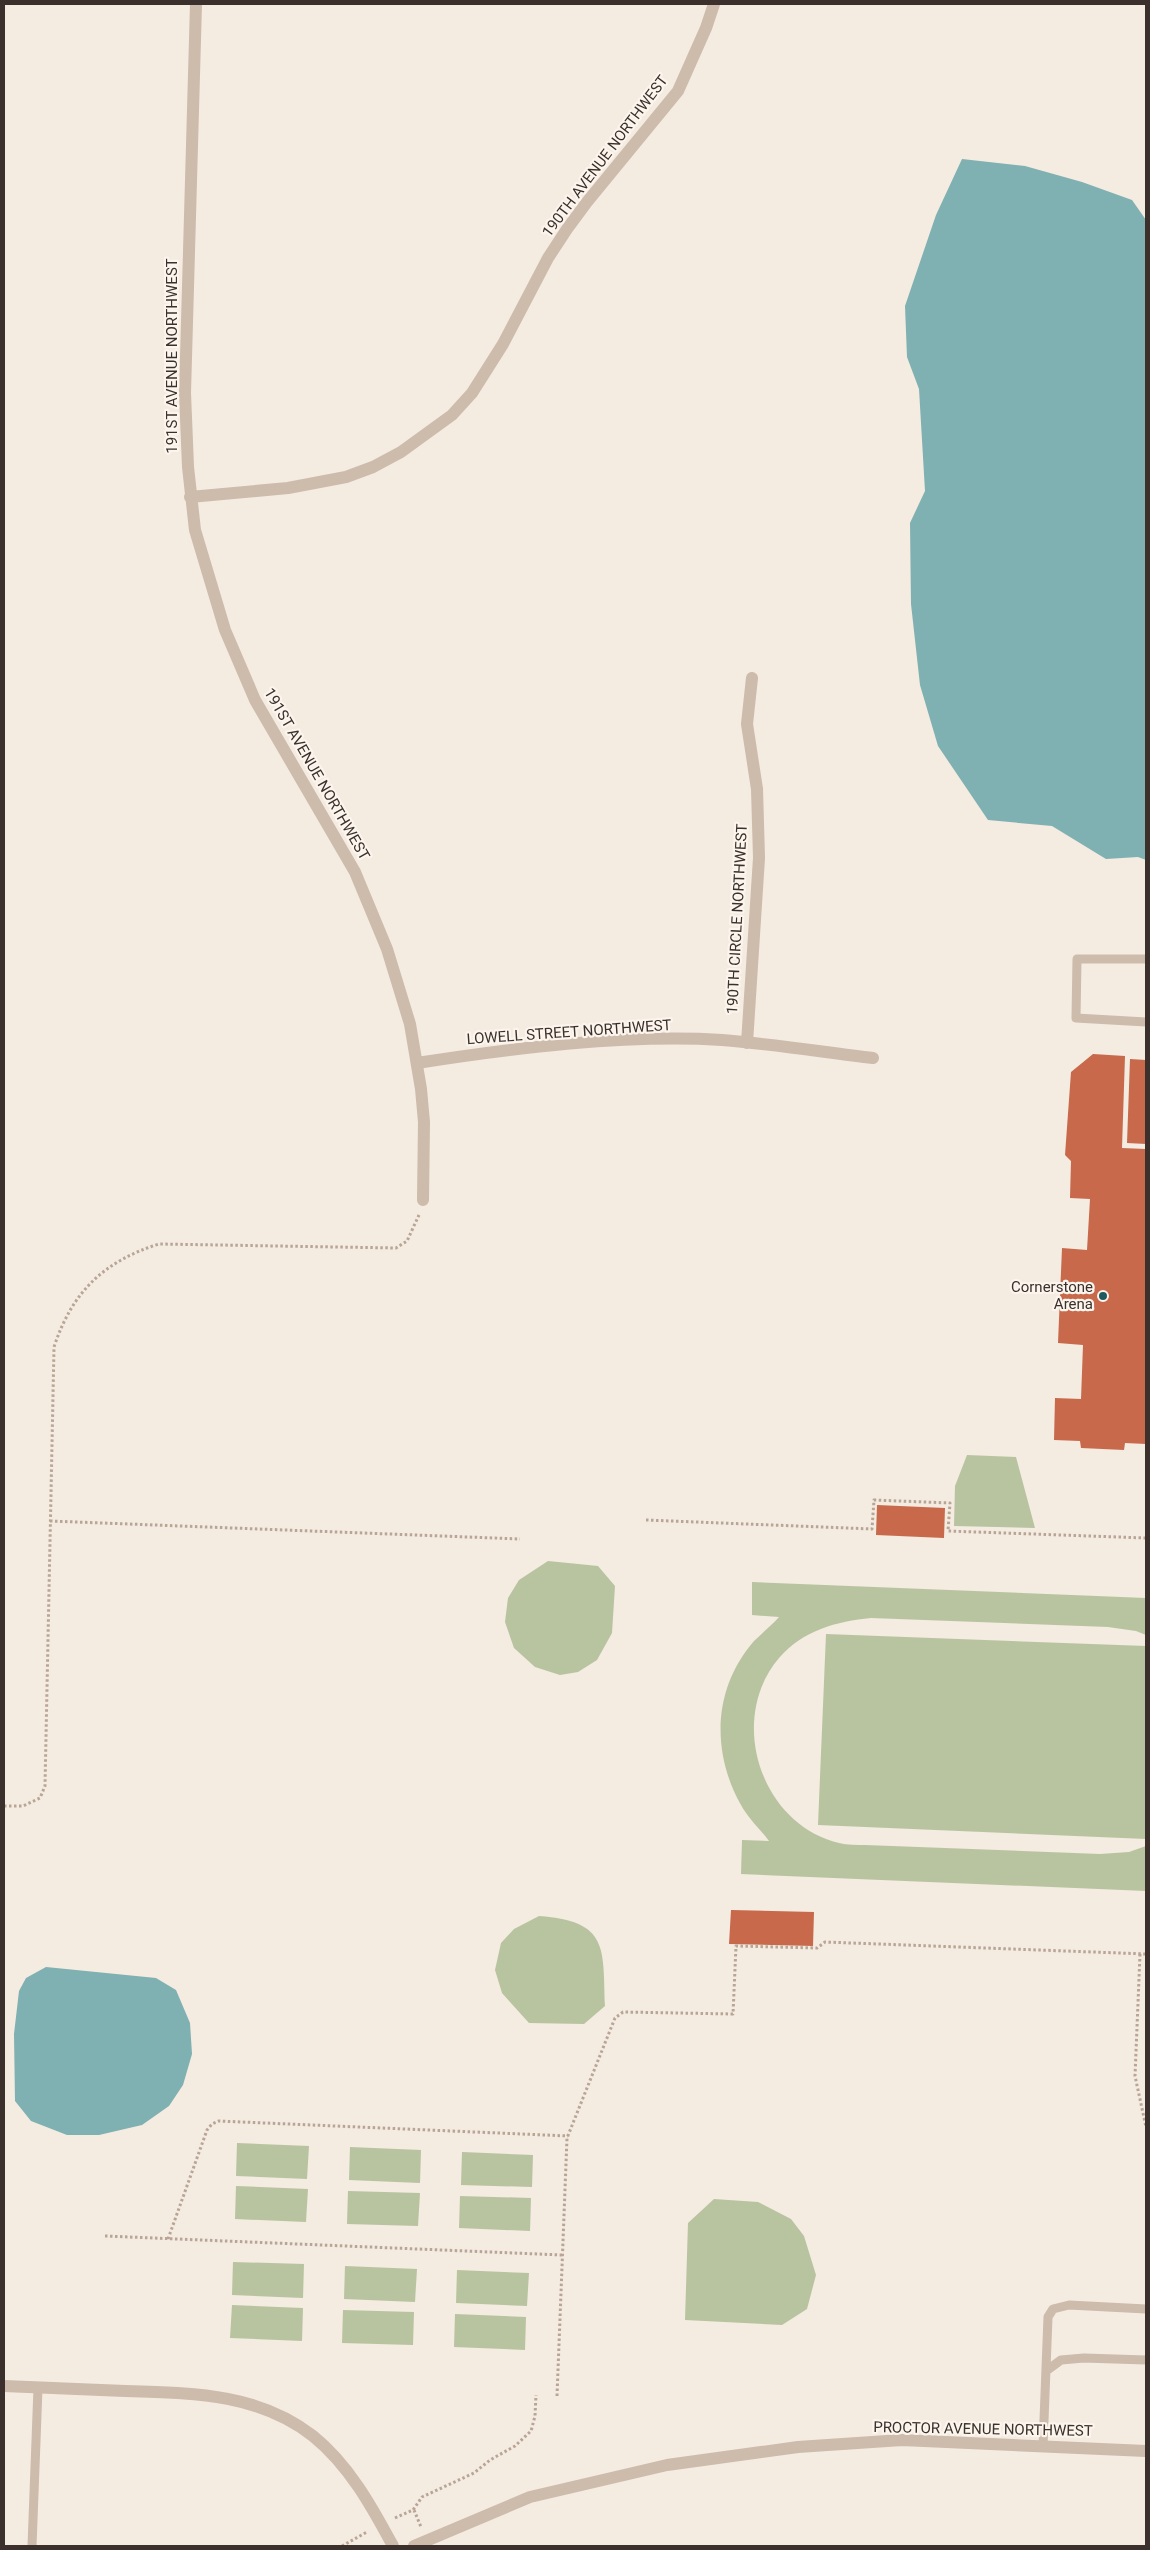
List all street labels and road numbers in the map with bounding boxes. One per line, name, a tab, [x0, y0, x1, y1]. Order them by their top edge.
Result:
street label: 190TH AVENUE NORTHWEST	[538, 72, 672, 240]
street label: 191ST AVENUE NORTHWEST	[163, 258, 181, 454]
street label: 191ST AVENUE NORTHWEST	[260, 685, 374, 863]
street label: 190TH CIRCLE NORTHWEST	[723, 823, 751, 1015]
street label: LOWELL STREET NORTHWEST	[466, 1016, 672, 1048]
street label: PROCTOR AVENUE NORTHWEST	[873, 2418, 1093, 2440]

